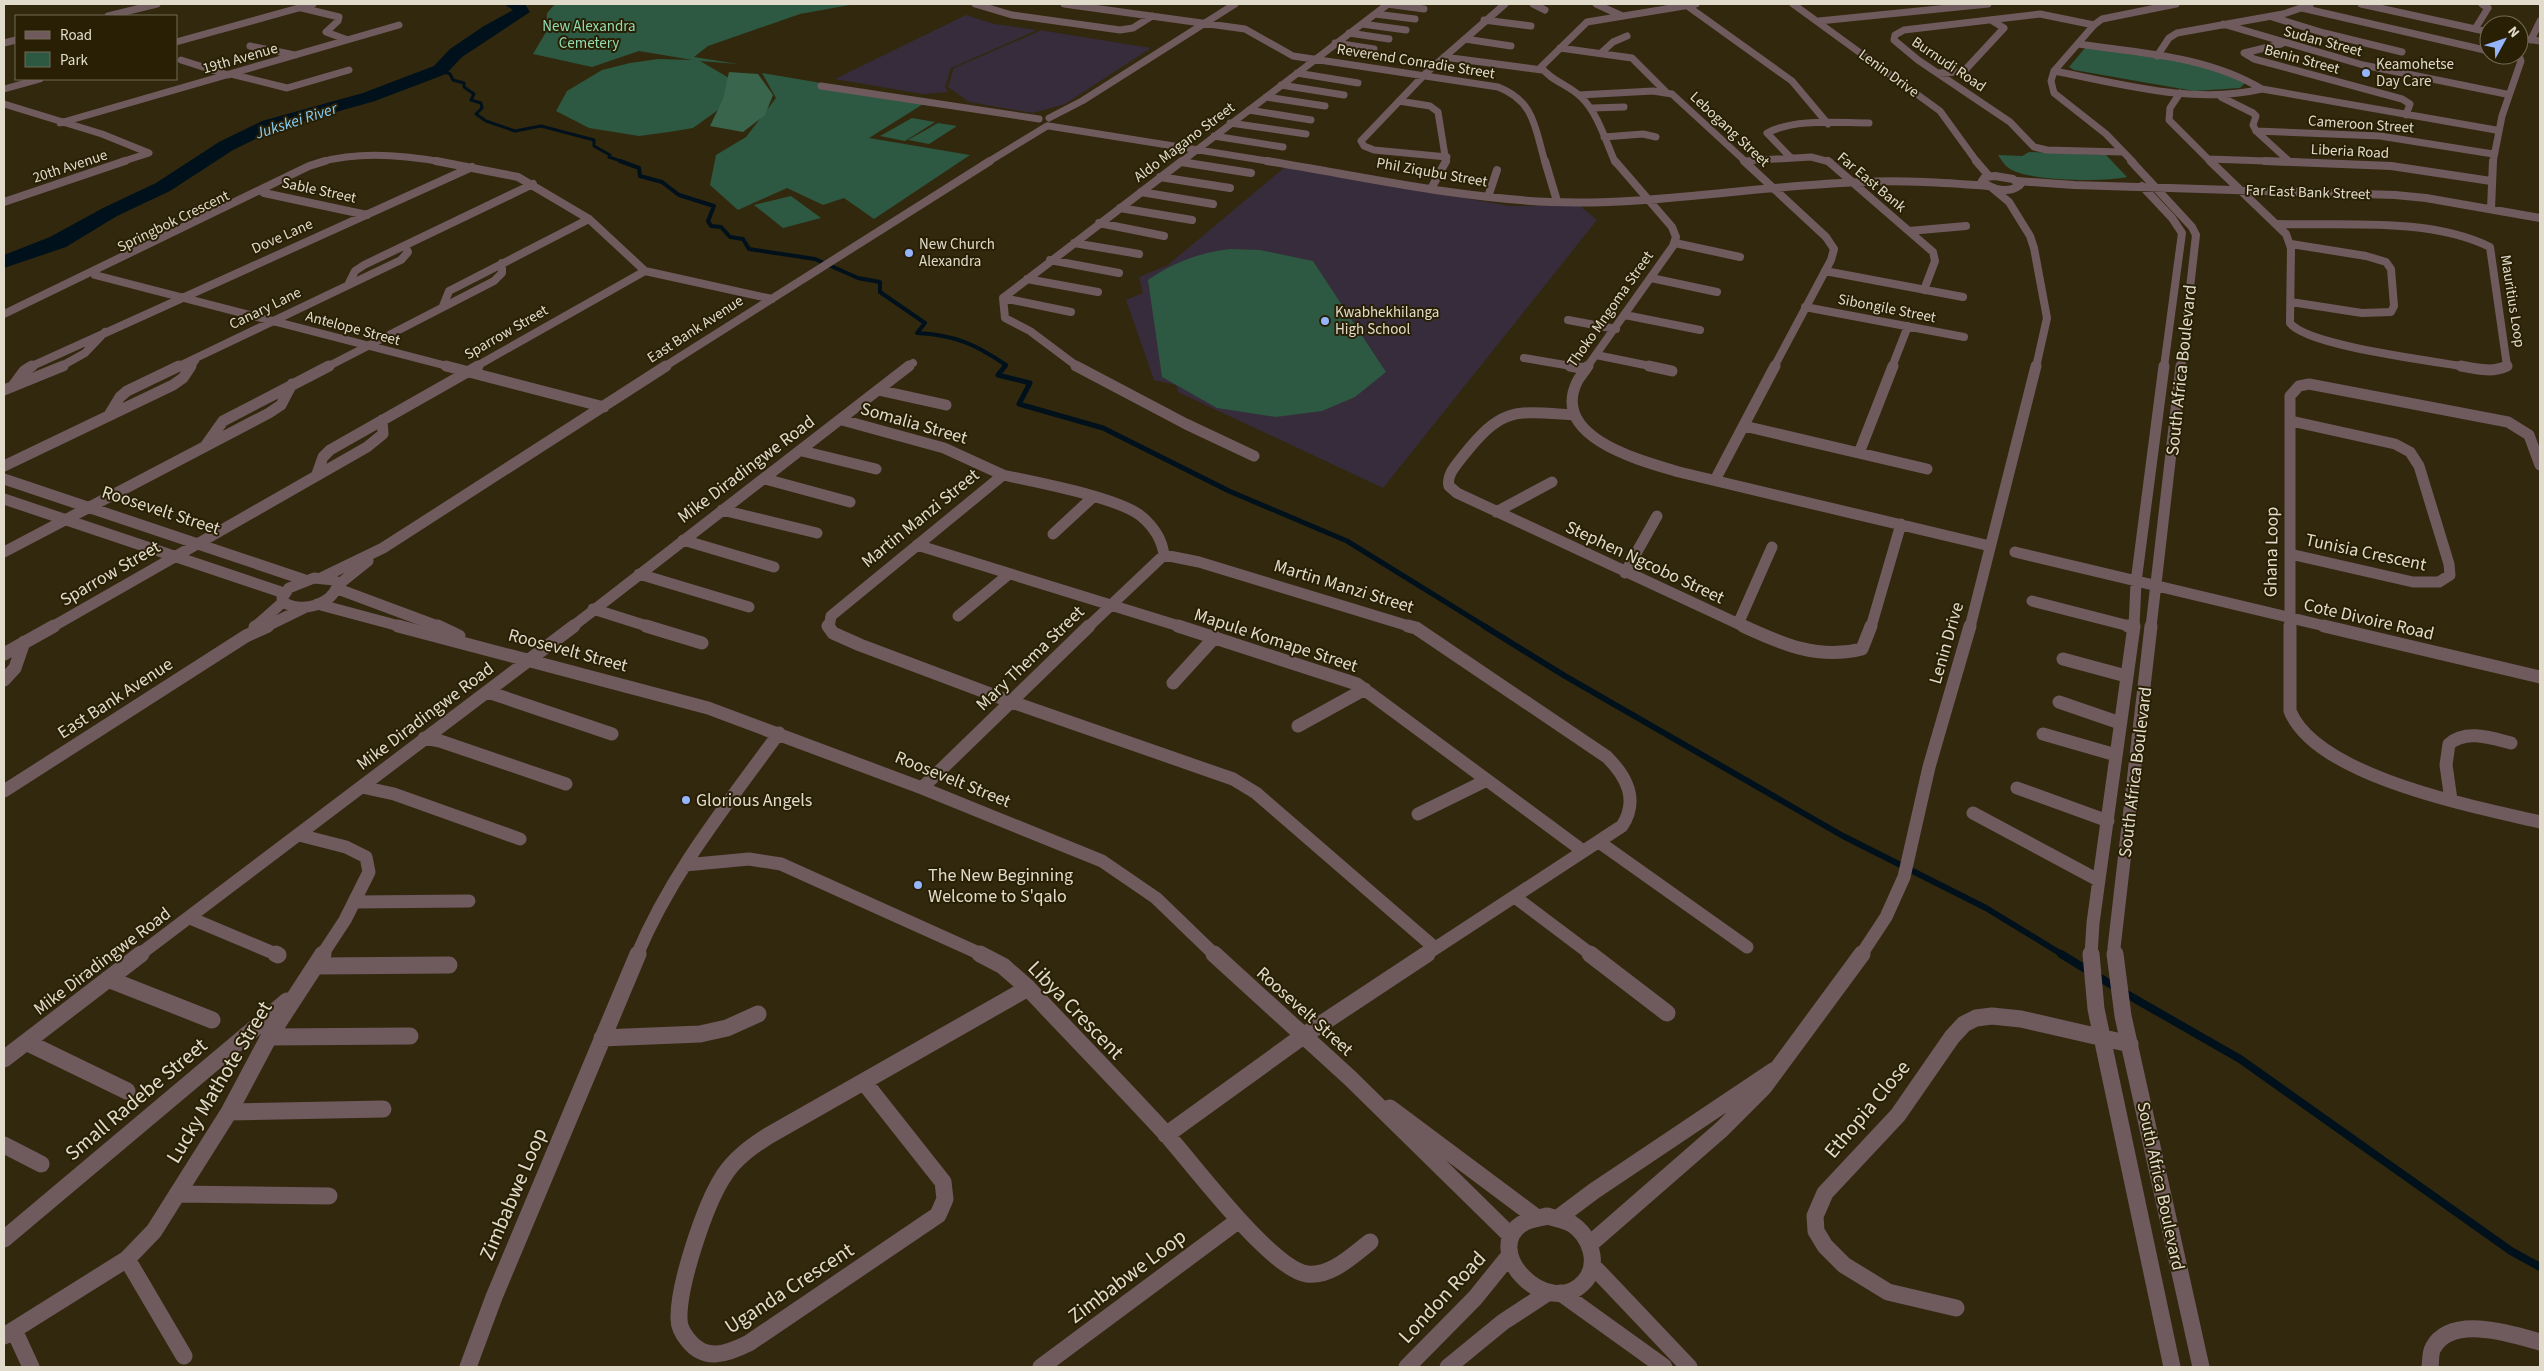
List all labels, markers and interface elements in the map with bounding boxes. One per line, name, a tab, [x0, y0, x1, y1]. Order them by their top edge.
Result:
legend	[15, 15, 178, 80]
north arrow	[2479, 15, 2529, 65]
park label: New Alexandra Cemetery	[542, 16, 636, 54]
street label: Sudan Street	[2281, 21, 2365, 62]
text: N	[2503, 22, 2524, 42]
text: Road	[60, 25, 92, 46]
street label: Burnudi Road	[1907, 32, 1990, 97]
street label: 19th Avenue	[200, 38, 280, 79]
street label: Reverend Conradie Street	[1335, 39, 1496, 84]
street label: Benin Street	[2262, 39, 2342, 80]
street label: Lenin Drive	[1854, 44, 1923, 103]
text: Park	[60, 50, 89, 71]
place label: Keamohetse Day Care	[2376, 54, 2454, 92]
marker: Keamohetse Day Care	[2360, 67, 2372, 79]
street label: Lebogang Street	[1685, 87, 1774, 172]
water label: Jukskei River	[252, 97, 341, 145]
street label: Aldo Magano Street	[1129, 97, 1239, 187]
street label: Cameroon Street	[2307, 110, 2415, 139]
street label: Liberia Road	[2310, 139, 2390, 164]
street label: 20th Avenue	[30, 145, 110, 188]
street label: Far East Bank	[1833, 147, 1911, 218]
street label: Phil Ziqubu Street	[1375, 152, 1489, 193]
street label: Sable Street	[280, 172, 358, 209]
street label: Far East Bank Street	[2245, 180, 2371, 205]
street label: Springbok Crescent	[114, 185, 233, 258]
street label: Dove Lane	[248, 214, 316, 259]
place label: New Church Alexandra	[919, 234, 995, 272]
marker: New Church Alexandra	[903, 247, 915, 259]
street label: Thoko Mngoma Street	[1562, 247, 1659, 372]
street label: Mauritius Loop	[2495, 253, 2530, 349]
street label: Canary Lane	[226, 282, 305, 335]
street label: South Africa Boulevard	[2160, 283, 2203, 457]
street label: Sibongile Street	[1836, 289, 1938, 328]
street label: East Bank Avenue	[643, 290, 747, 368]
street label: Sparrow Street	[461, 300, 552, 365]
place label: Kwabhekhilanga High School	[1335, 302, 1439, 340]
street label: Antelope Street	[303, 306, 402, 351]
marker: Kwabhekhilanga High School	[1319, 315, 1331, 327]
street label: Somalia Street	[857, 396, 970, 451]
street label: Mike Diradingwe Road	[672, 409, 820, 529]
street label: Martin Manzi Street	[856, 463, 985, 574]
street label: Roosevelt Street	[99, 480, 223, 541]
street label: Ghana Loop	[2258, 507, 2285, 597]
street label: Stephen Ngcobo Street	[1561, 515, 1728, 610]
street label: Tunisia Crescent	[2303, 527, 2429, 578]
street label: Sparrow Street	[55, 535, 165, 612]
street label: Martin Manzi Street	[1271, 553, 1417, 620]
street label: Cote Divoire Road	[2301, 592, 2437, 647]
street label: Lenin Drive	[1923, 599, 1970, 687]
street label: Mary Thema Street	[971, 600, 1090, 717]
street label: Mapule Komape Street	[1191, 602, 1361, 679]
street label: Roosevelt Street	[505, 623, 630, 678]
street label: East Bank Avenue	[53, 652, 178, 745]
street label: Mike Diradingwe Road	[351, 656, 499, 776]
street label: South Africa Boulevard	[2113, 685, 2158, 859]
street label: Roosevelt Street	[891, 745, 1014, 814]
place label: Glorious Angels	[696, 788, 812, 813]
marker: Glorious Angels	[680, 794, 692, 806]
place label: The New Beginning Welcome to S'qalo	[928, 863, 1073, 909]
marker: The New Beginning Welcome to S'qalo	[912, 879, 924, 891]
street label: Mike Diradingwe Road	[28, 901, 176, 1021]
street label: Libya Crescent	[1021, 954, 1131, 1066]
street label: Roosevelt Street	[1251, 961, 1359, 1062]
street label: Lucky Mathote Street	[159, 995, 279, 1169]
street label: Small Radebe Street	[58, 1030, 214, 1168]
street label: Ethopia Close	[1817, 1053, 1917, 1165]
street label: South Africa Boulevard	[2130, 1099, 2191, 1273]
street label: Zimbabwe Loop	[472, 1123, 554, 1265]
street label: Zimbabwe Loop	[1062, 1221, 1192, 1331]
street label: Uganda Crescent	[719, 1235, 859, 1341]
street label: London Road	[1391, 1244, 1493, 1350]

